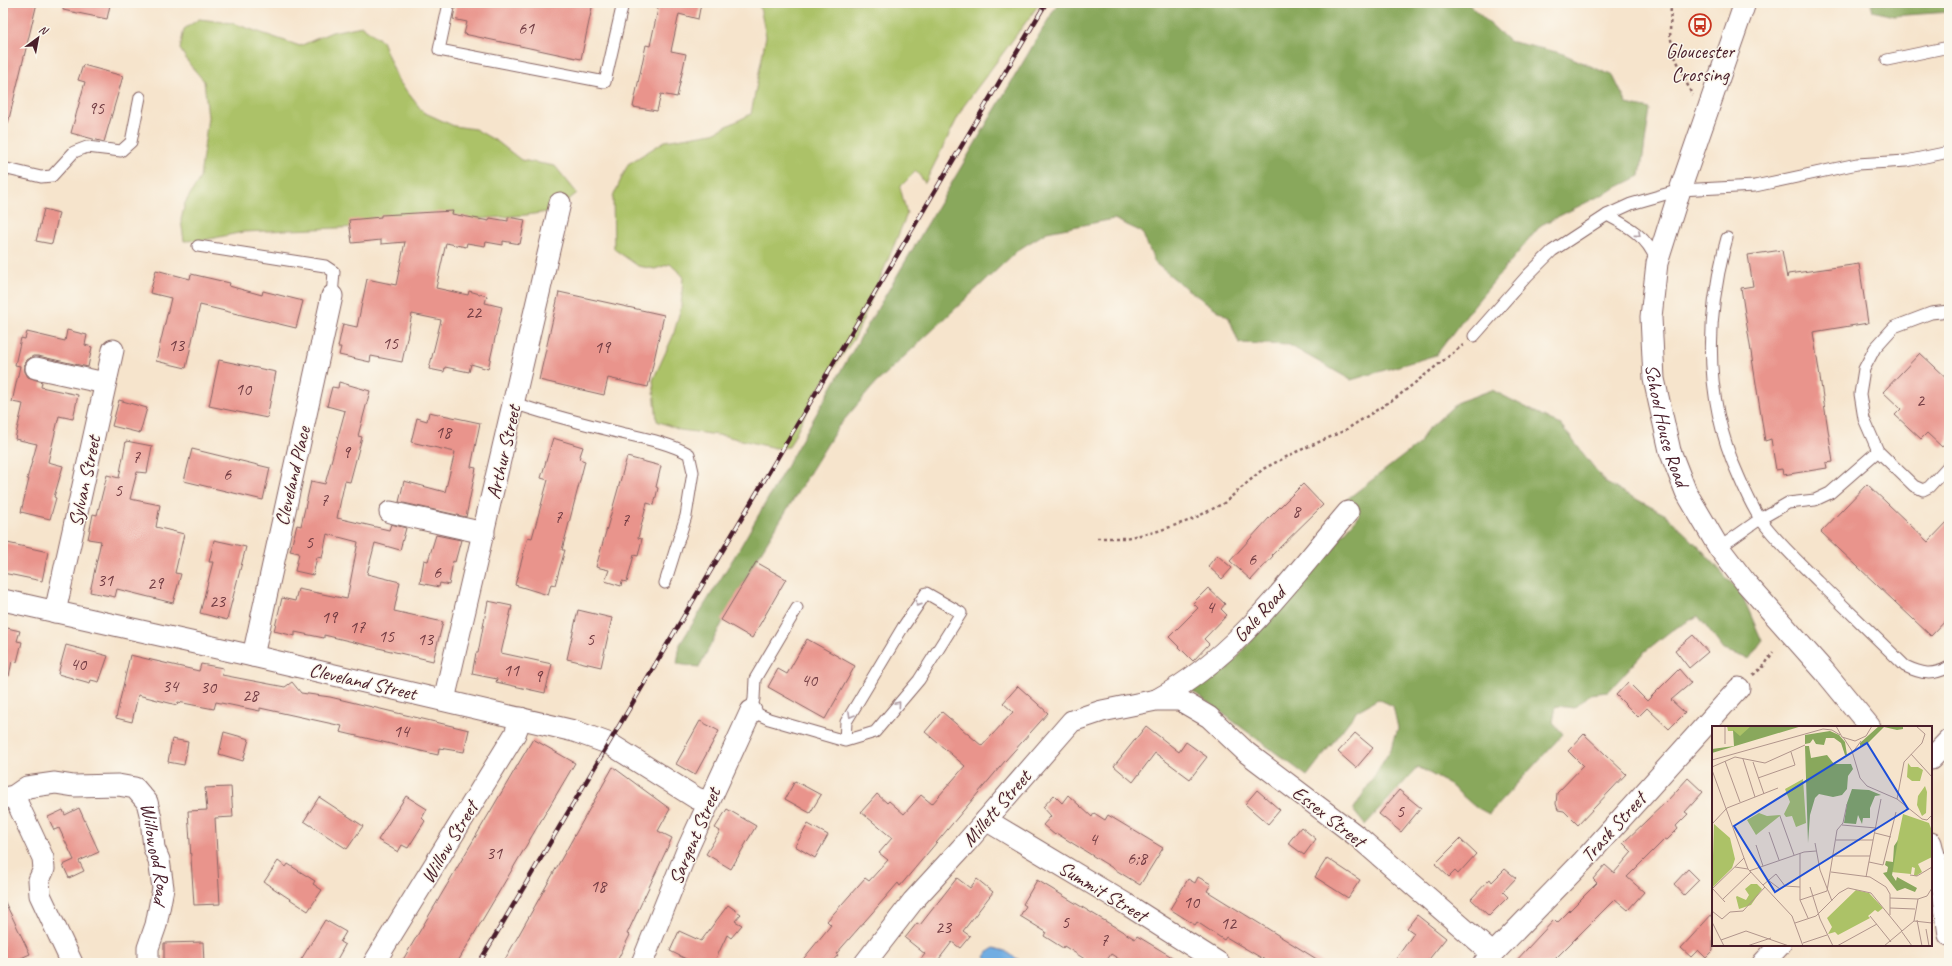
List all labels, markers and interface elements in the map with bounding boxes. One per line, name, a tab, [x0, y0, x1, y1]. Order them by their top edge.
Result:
bus stop icon: Gloucester Crossing	[1687, 12, 1713, 38]
house number: 61	[518, 17, 535, 39]
north arrow	[18, 18, 58, 58]
text: N	[37, 22, 52, 38]
place label: Gloucester Crossing	[1666, 39, 1736, 87]
house number: 95	[88, 97, 105, 119]
one-way arrow	[1633, 230, 1640, 237]
house number: 22	[465, 301, 483, 323]
house number: 15	[382, 332, 399, 354]
house number: 13	[168, 334, 186, 356]
house number: 19	[594, 336, 612, 358]
street label: School House Road	[1640, 364, 1696, 493]
house number: 10	[235, 378, 253, 400]
house number: 2	[1916, 389, 1926, 411]
street label: Arthur Street	[481, 401, 527, 501]
house number: 18	[435, 421, 453, 443]
street label: Cleveland Place	[269, 423, 316, 528]
street label: Sylvan Street	[63, 431, 107, 529]
house number: 9	[342, 441, 352, 463]
house number: 7	[132, 446, 141, 468]
house number: 6	[223, 463, 232, 485]
house number: 5	[114, 479, 123, 501]
house number: 7	[320, 489, 329, 511]
house number: 8	[1292, 500, 1302, 522]
house number: 7	[554, 506, 563, 528]
house number: 7	[621, 509, 630, 531]
house number: 5	[305, 531, 314, 553]
house number: 6	[1248, 548, 1257, 570]
house number: 6	[433, 561, 442, 583]
house number: 31	[97, 569, 114, 591]
house number: 29	[147, 572, 165, 594]
street label: Gale Road	[1228, 579, 1293, 648]
house number: 23	[209, 590, 227, 612]
house number: 4	[1206, 596, 1216, 618]
one-way arrow	[915, 600, 923, 607]
house number: 19	[321, 606, 339, 628]
house number: 17	[349, 616, 366, 638]
house number: 15	[378, 625, 395, 647]
house number: 13	[417, 628, 435, 650]
house number: 5	[586, 628, 595, 650]
house number: 40	[70, 653, 88, 675]
street label: Cleveland Street	[307, 657, 421, 706]
house number: 11	[503, 659, 520, 681]
house number: 9	[534, 665, 544, 687]
house number: 40	[801, 669, 819, 691]
house number: 34	[162, 675, 180, 697]
house number: 30	[200, 676, 218, 698]
house number: 28	[242, 684, 260, 706]
one-way arrow	[893, 702, 900, 709]
one-way arrow	[848, 711, 855, 718]
house number: 14	[393, 720, 411, 742]
inset map	[1712, 726, 1932, 946]
street label: Millett Street	[956, 763, 1038, 852]
street label: Essex Street	[1287, 780, 1373, 855]
street label: Sargent Street	[663, 782, 727, 888]
street label: Trask Street	[1575, 785, 1654, 867]
street label: Willow Street	[415, 794, 485, 888]
street label: Willowood Road	[135, 800, 175, 910]
house number: 5	[1396, 800, 1405, 822]
house number: 4	[1089, 828, 1099, 850]
house number: 31	[486, 842, 503, 864]
house number: 6;8	[1127, 847, 1149, 869]
street label: Summit Street	[1054, 855, 1154, 929]
house number: 18	[590, 875, 608, 897]
house number: 10	[1183, 891, 1201, 913]
house number: 5	[1061, 911, 1070, 933]
house number: 12	[1220, 912, 1238, 934]
house number: 23	[935, 916, 953, 938]
house number: 7	[1100, 929, 1109, 951]

